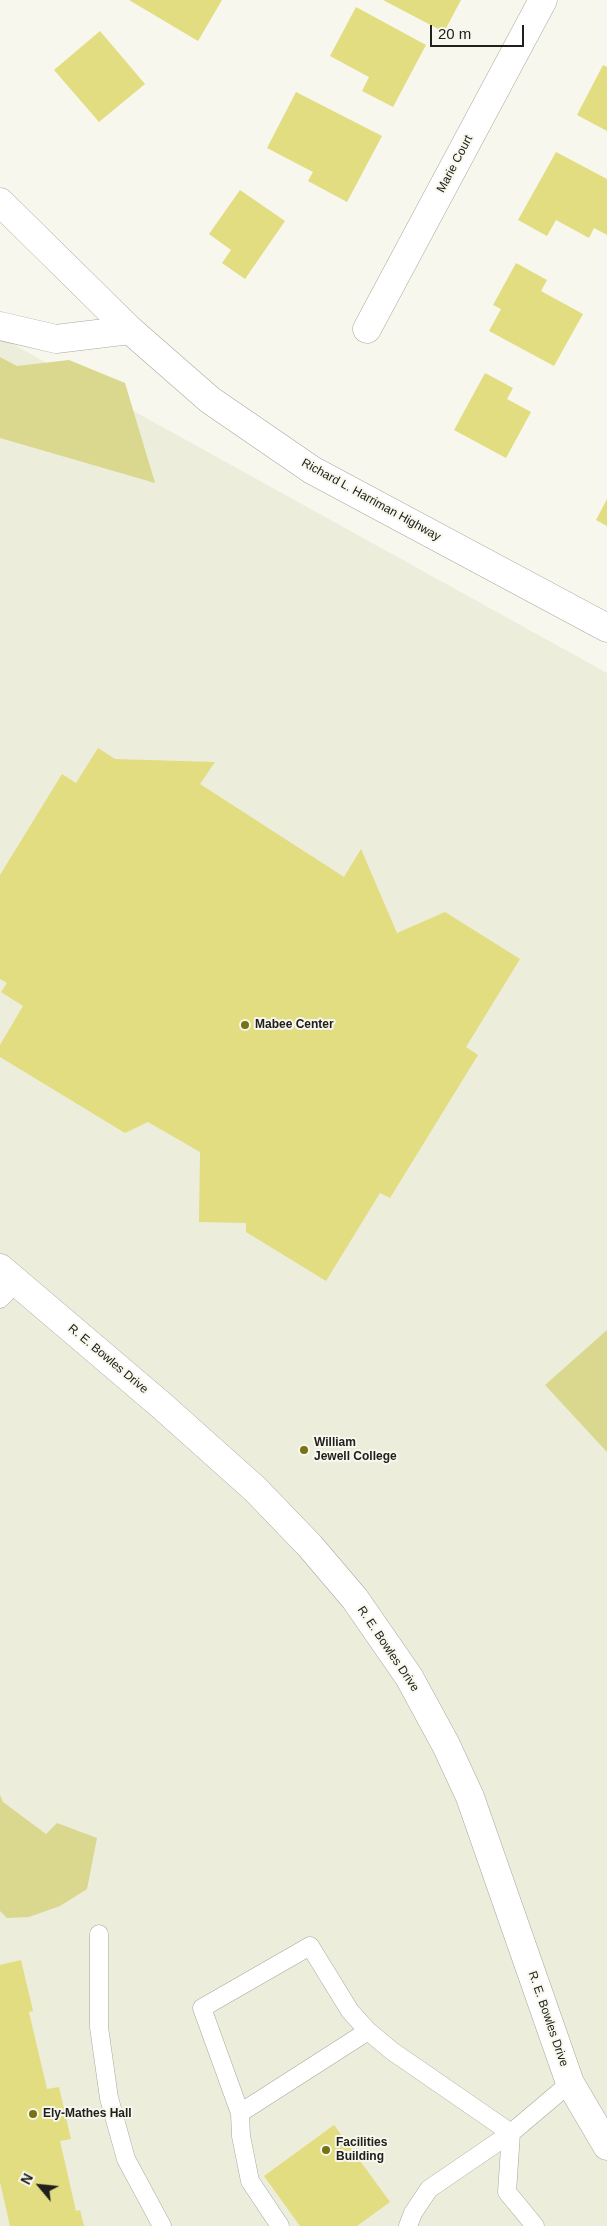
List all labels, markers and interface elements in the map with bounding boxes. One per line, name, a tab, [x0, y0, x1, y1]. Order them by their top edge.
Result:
scale bar	[432, 15, 526, 47]
text: 20 m	[438, 25, 471, 42]
street label: Marie Court	[434, 133, 476, 195]
street label: Richard L. Harriman Highway	[299, 456, 443, 544]
place label: Mabee Center	[255, 1018, 334, 1032]
marker: Mabee Center	[239, 1019, 251, 1031]
street label: R. E. Bowles Drive	[65, 1321, 151, 1397]
place label: William Jewell College	[314, 1436, 397, 1464]
marker: William Jewell College	[298, 1444, 310, 1456]
street label: R. E. Bowles Drive	[354, 1604, 422, 1694]
street label: R. E. Bowles Drive	[525, 1969, 571, 2069]
place label: Ely-Mathes Hall	[43, 2107, 132, 2121]
marker: Ely-Mathes Hall	[27, 2108, 39, 2120]
place label: Facilities Building	[336, 2136, 387, 2164]
marker: Facilities Building	[320, 2144, 332, 2156]
north arrow	[15, 2161, 65, 2211]
text: N	[17, 2171, 36, 2187]

